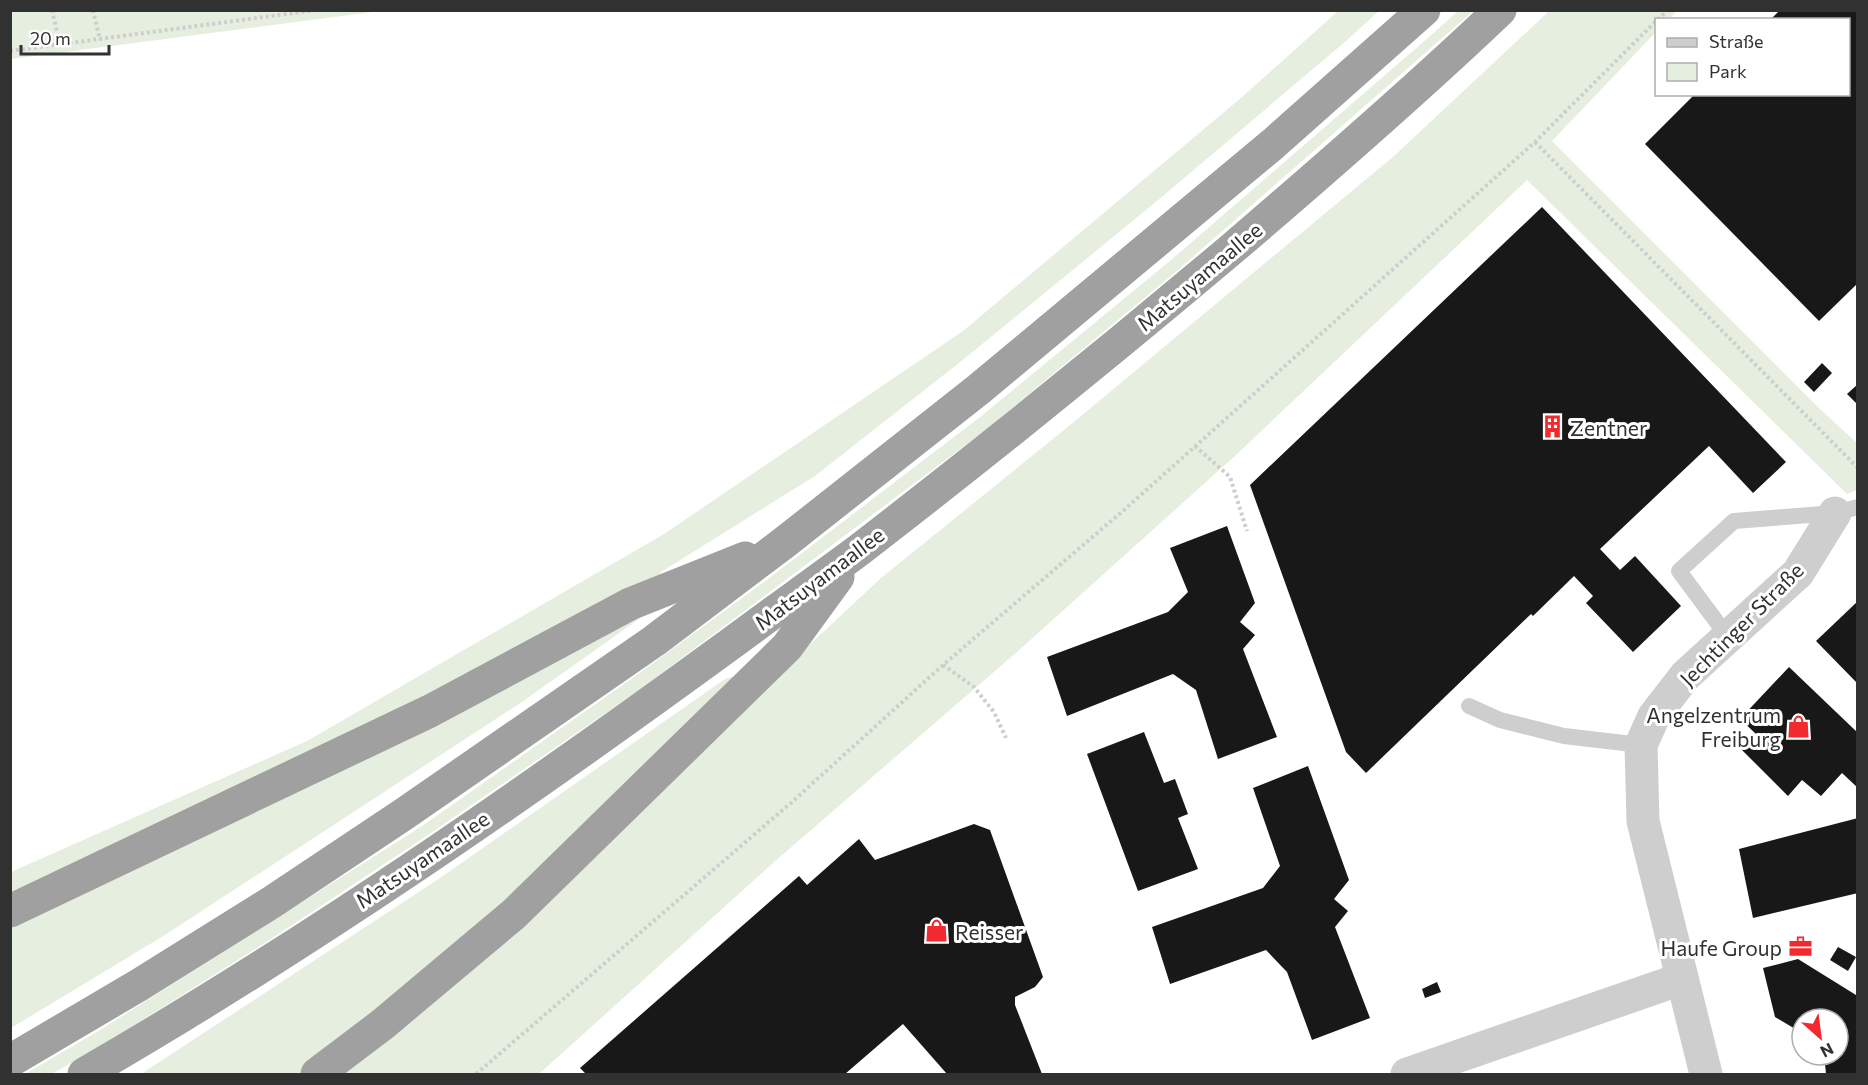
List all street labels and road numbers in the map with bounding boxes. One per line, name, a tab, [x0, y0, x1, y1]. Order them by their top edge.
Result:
street label: Matsuyamaallee	[1131, 216, 1267, 336]
street label: Matsuyamaallee	[749, 521, 889, 635]
street label: Jechtinger Straße	[1674, 557, 1808, 691]
street label: Matsuyamaallee	[351, 805, 493, 913]

